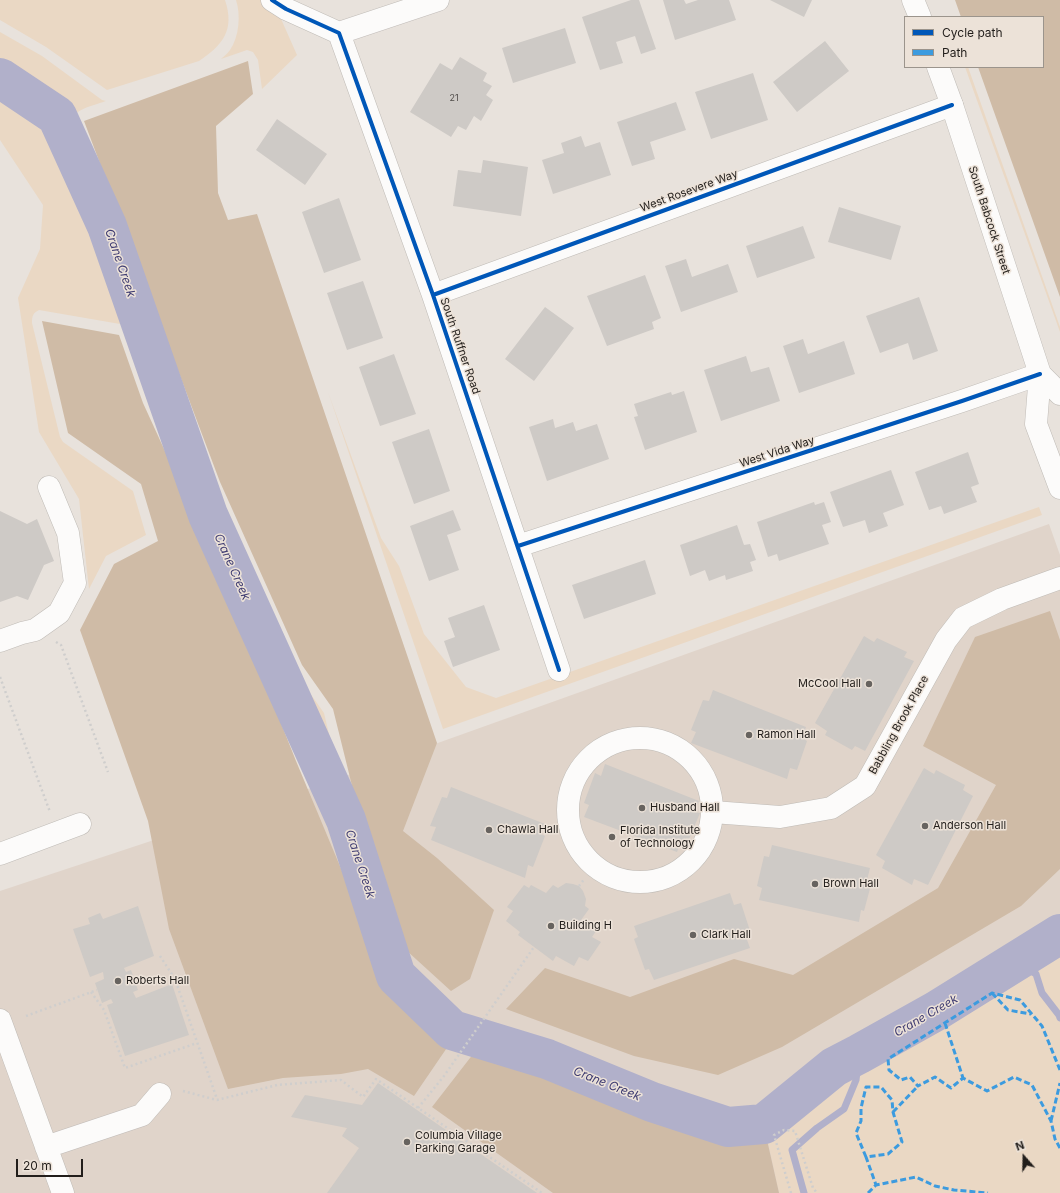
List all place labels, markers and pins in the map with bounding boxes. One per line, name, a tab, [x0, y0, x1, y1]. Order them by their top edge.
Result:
place label: McCool Hall	[798, 677, 861, 691]
marker: McCool Hall	[864, 679, 874, 689]
place label: Ramon Hall	[757, 728, 816, 742]
marker: Ramon Hall	[744, 730, 754, 740]
place label: Husband Hall	[650, 801, 720, 815]
marker: Husband Hall	[637, 803, 647, 813]
place label: Anderson Hall	[933, 819, 1006, 833]
marker: Anderson Hall	[920, 821, 930, 831]
place label: Chawla Hall	[497, 823, 558, 837]
place label: Florida Institute of Technology	[620, 824, 700, 850]
marker: Chawla Hall	[484, 825, 494, 835]
marker: Florida Institute of Technology	[607, 832, 617, 842]
place label: Brown Hall	[823, 877, 879, 891]
marker: Brown Hall	[810, 879, 820, 889]
place label: Building H	[559, 919, 612, 933]
marker: Building H	[546, 921, 556, 931]
place label: Clark Hall	[701, 928, 751, 942]
marker: Clark Hall	[688, 930, 698, 940]
place label: Roberts Hall	[126, 974, 189, 988]
marker: Roberts Hall	[113, 976, 123, 986]
place label: Columbia Village Parking Garage	[415, 1129, 502, 1155]
marker: Columbia Village Parking Garage	[402, 1137, 412, 1147]

